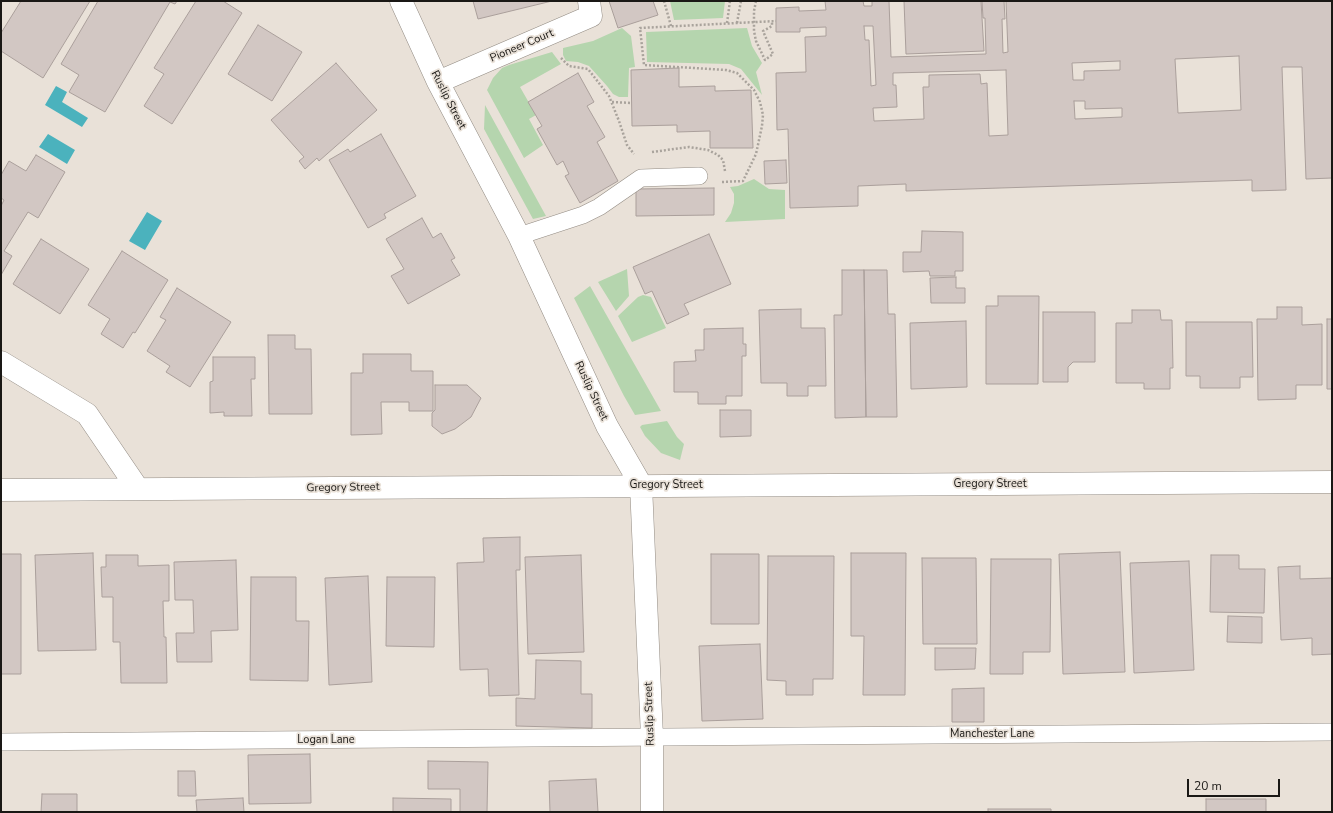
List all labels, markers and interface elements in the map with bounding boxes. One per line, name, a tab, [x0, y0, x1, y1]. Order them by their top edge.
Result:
street label: Pioneer Court	[488, 27, 556, 65]
street label: Ruslip Street	[428, 69, 468, 131]
street label: Ruslip Street	[572, 359, 610, 423]
street label: Gregory Street	[953, 477, 1027, 491]
street label: Gregory Street	[629, 478, 703, 492]
street label: Gregory Street	[306, 481, 380, 495]
street label: Ruslip Street	[642, 682, 658, 746]
street label: Manchester Lane	[950, 727, 1034, 741]
street label: Logan Lane	[297, 733, 355, 747]
scale bar	[1189, 771, 1282, 797]
text: 20 m	[1194, 778, 1222, 794]

